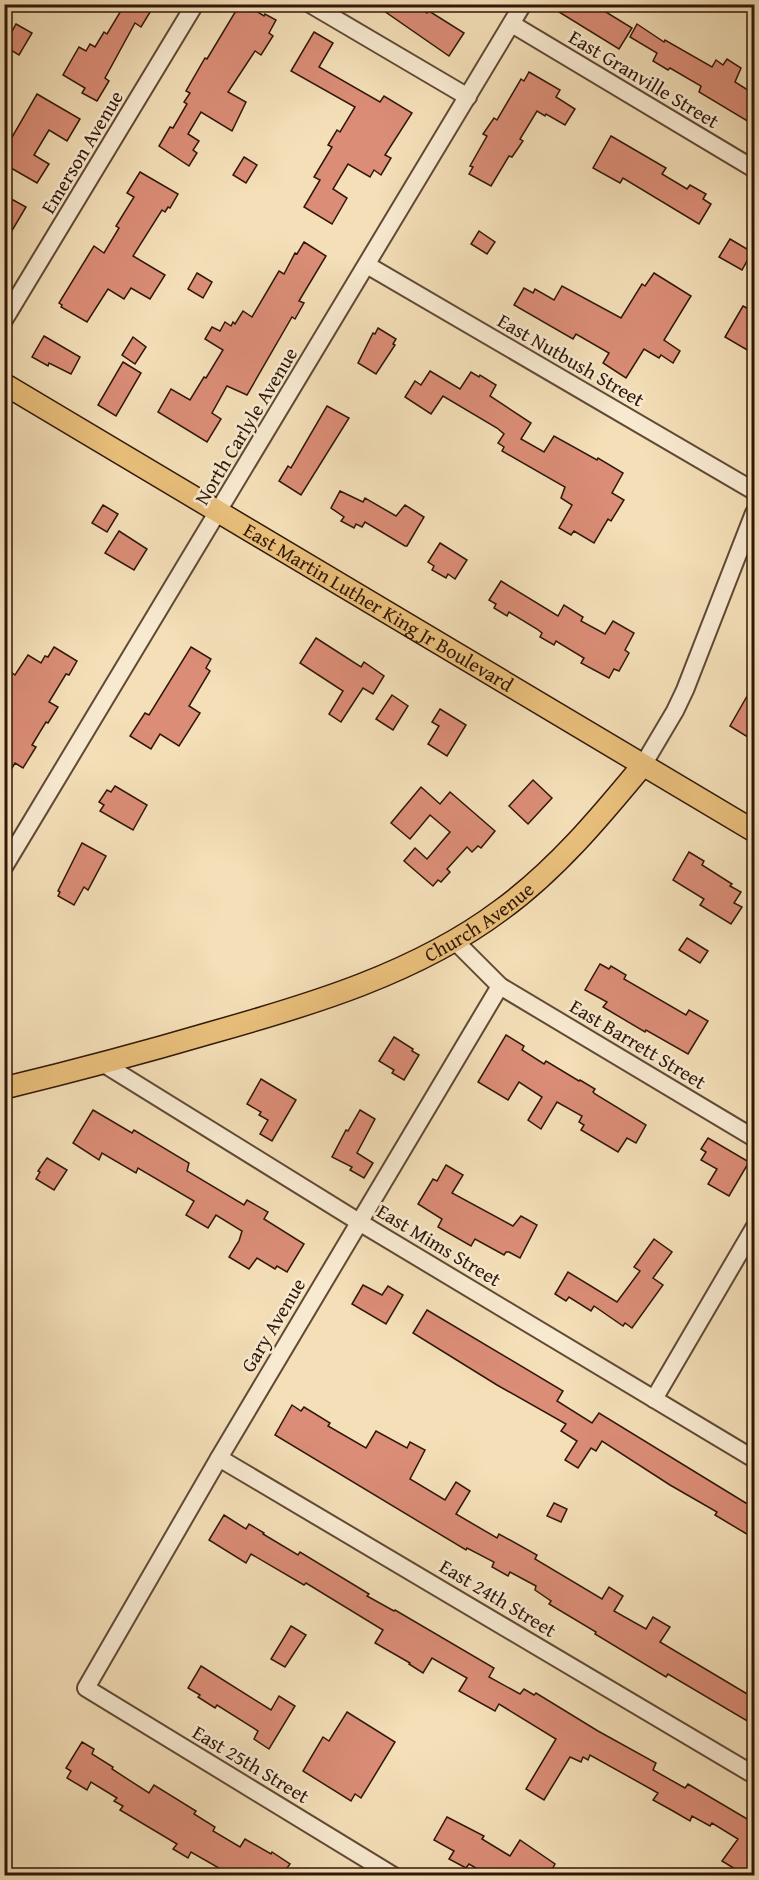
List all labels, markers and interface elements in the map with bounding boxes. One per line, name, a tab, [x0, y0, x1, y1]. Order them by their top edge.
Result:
street label: East Granville Street	[564, 22, 725, 135]
street label: Emerson Avenue	[33, 85, 130, 219]
street label: East Nutbush Street	[492, 306, 650, 413]
street label: North Carlyle Avenue	[187, 341, 304, 510]
street label: East Martin Luther King Jr Boulevard	[238, 515, 519, 699]
street label: Church Avenue	[419, 875, 540, 969]
street label: East Barrett Street	[565, 991, 712, 1096]
street label: East Mims Street	[372, 1196, 507, 1293]
street label: Gary Avenue	[233, 1272, 312, 1377]
street label: East 24th Street	[434, 1551, 562, 1644]
street label: East 25th Street	[187, 1717, 315, 1810]

